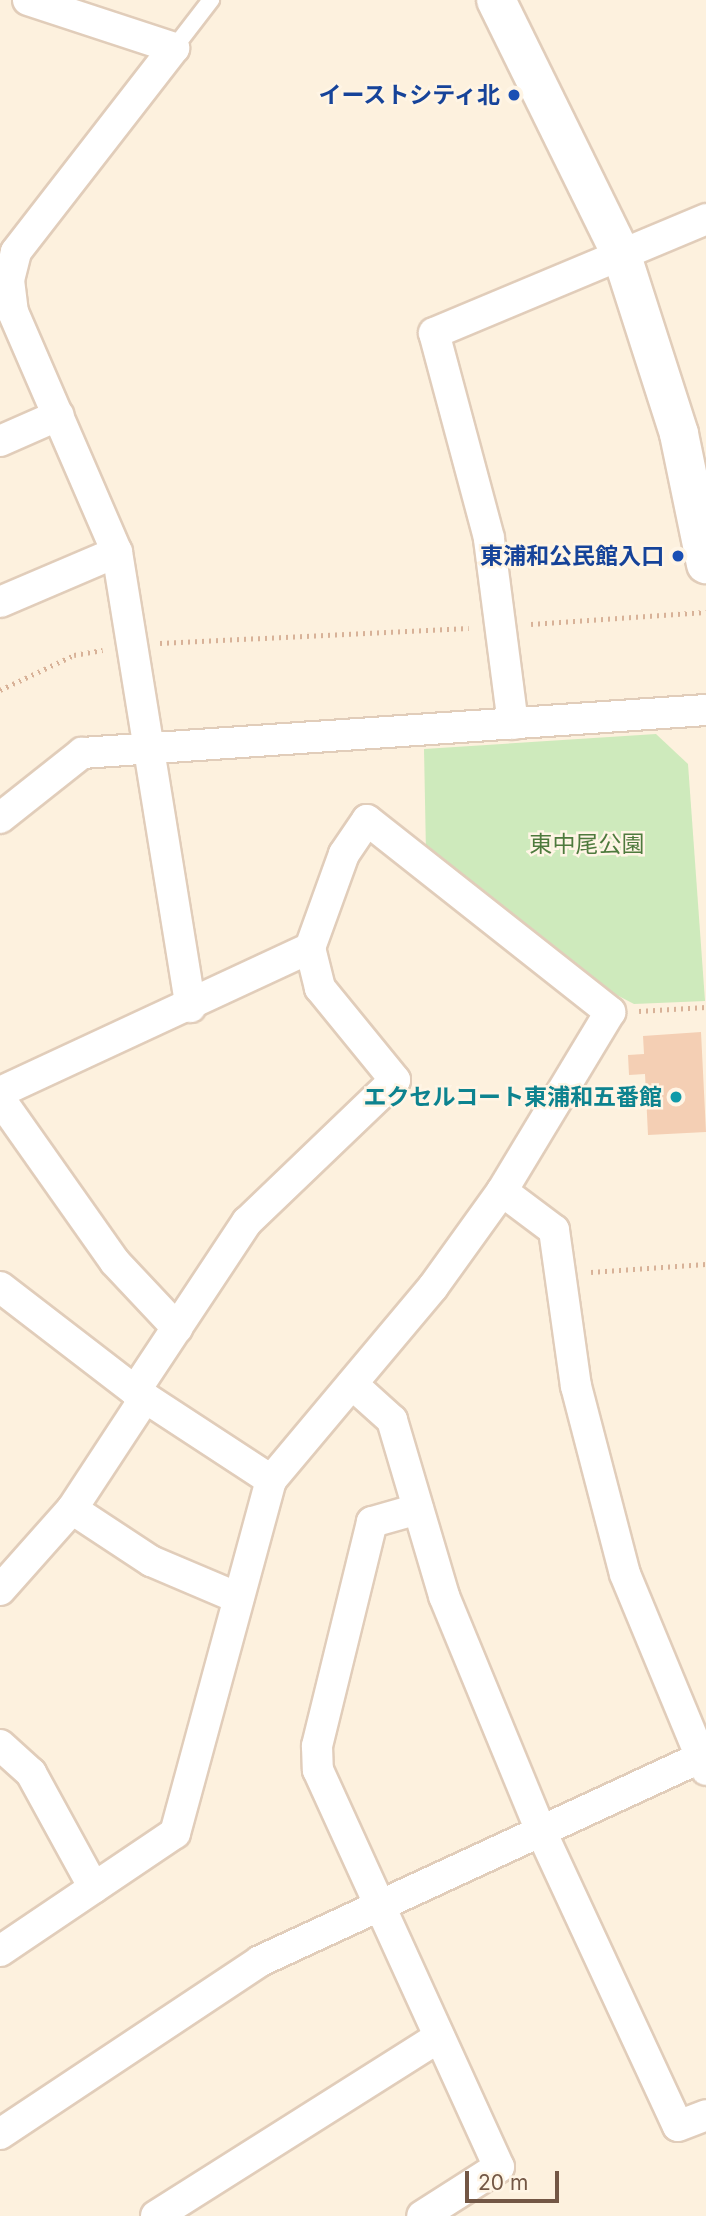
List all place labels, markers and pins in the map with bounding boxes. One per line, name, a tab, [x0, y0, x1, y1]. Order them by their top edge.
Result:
place label: イーストシティ北	[316, 81, 500, 109]
marker: イーストシティ北	[506, 87, 522, 103]
place label: 東浦和公民館入口	[480, 542, 664, 570]
marker: 東浦和公民館入口	[670, 548, 686, 564]
place label: エクセルコート東浦和五番館	[363, 1083, 662, 1111]
marker: エクセルコート東浦和五番館	[668, 1089, 684, 1105]

